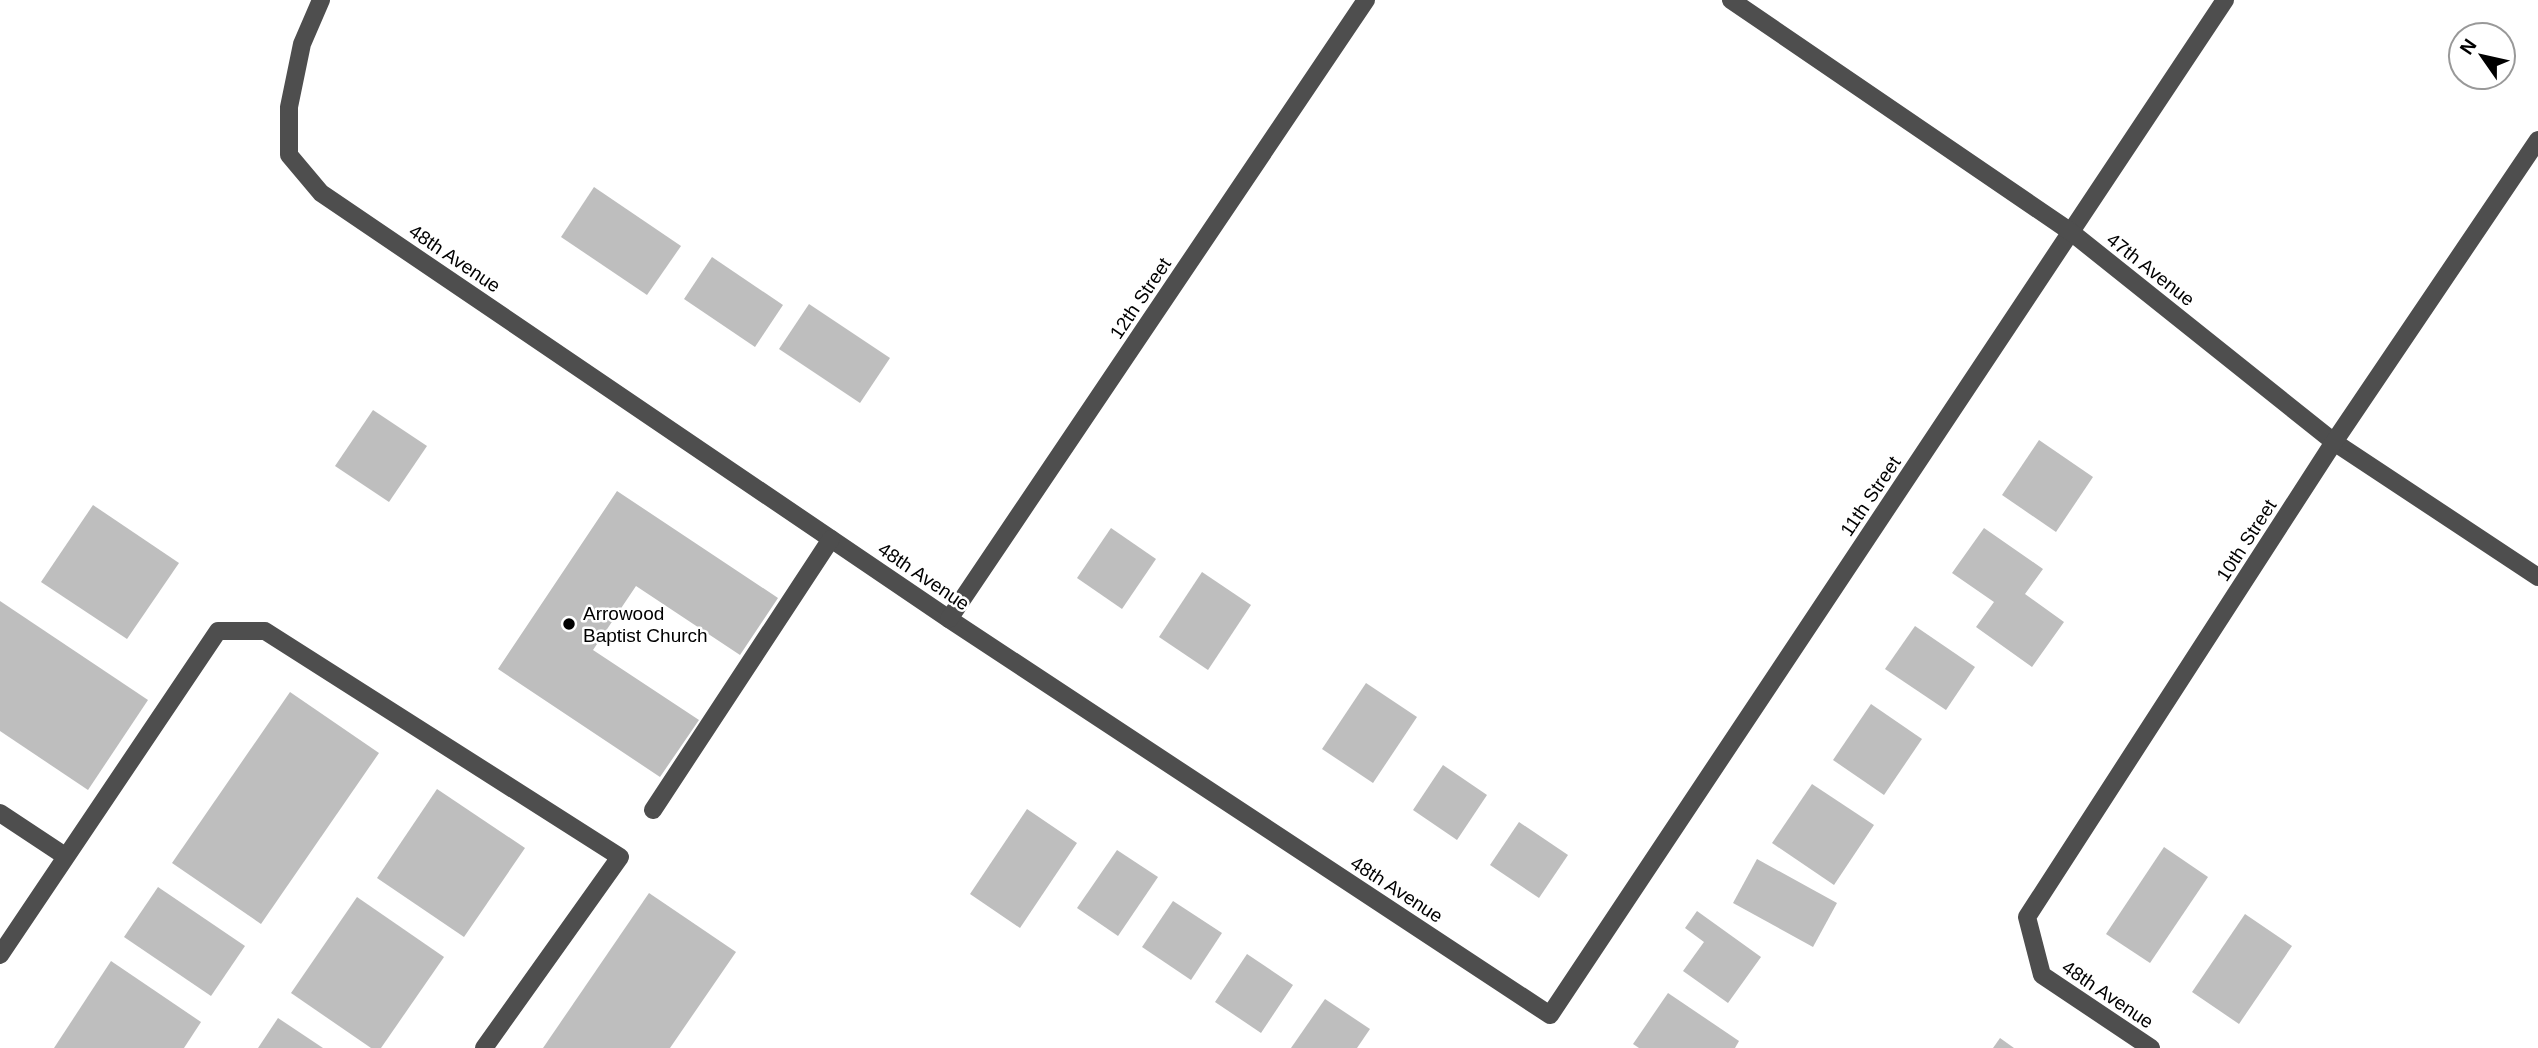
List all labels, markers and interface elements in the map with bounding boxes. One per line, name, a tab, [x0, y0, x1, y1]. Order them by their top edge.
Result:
north arrow	[2447, 21, 2517, 91]
text: N	[2456, 35, 2481, 58]
street label: 48th Avenue	[405, 220, 504, 297]
street label: 47th Avenue	[2103, 229, 2199, 310]
street label: 12th Street	[1106, 253, 1176, 343]
street label: 11th Street	[1836, 452, 1905, 540]
street label: 10th Street	[2212, 495, 2281, 585]
street label: 48th Avenue	[874, 538, 973, 615]
place label: Arrowood Baptist Church	[583, 603, 708, 646]
marker: Arrowood Baptist Church	[561, 616, 577, 632]
street label: 48th Avenue	[1347, 852, 1447, 927]
street label: 48th Avenue	[2058, 956, 2157, 1033]

